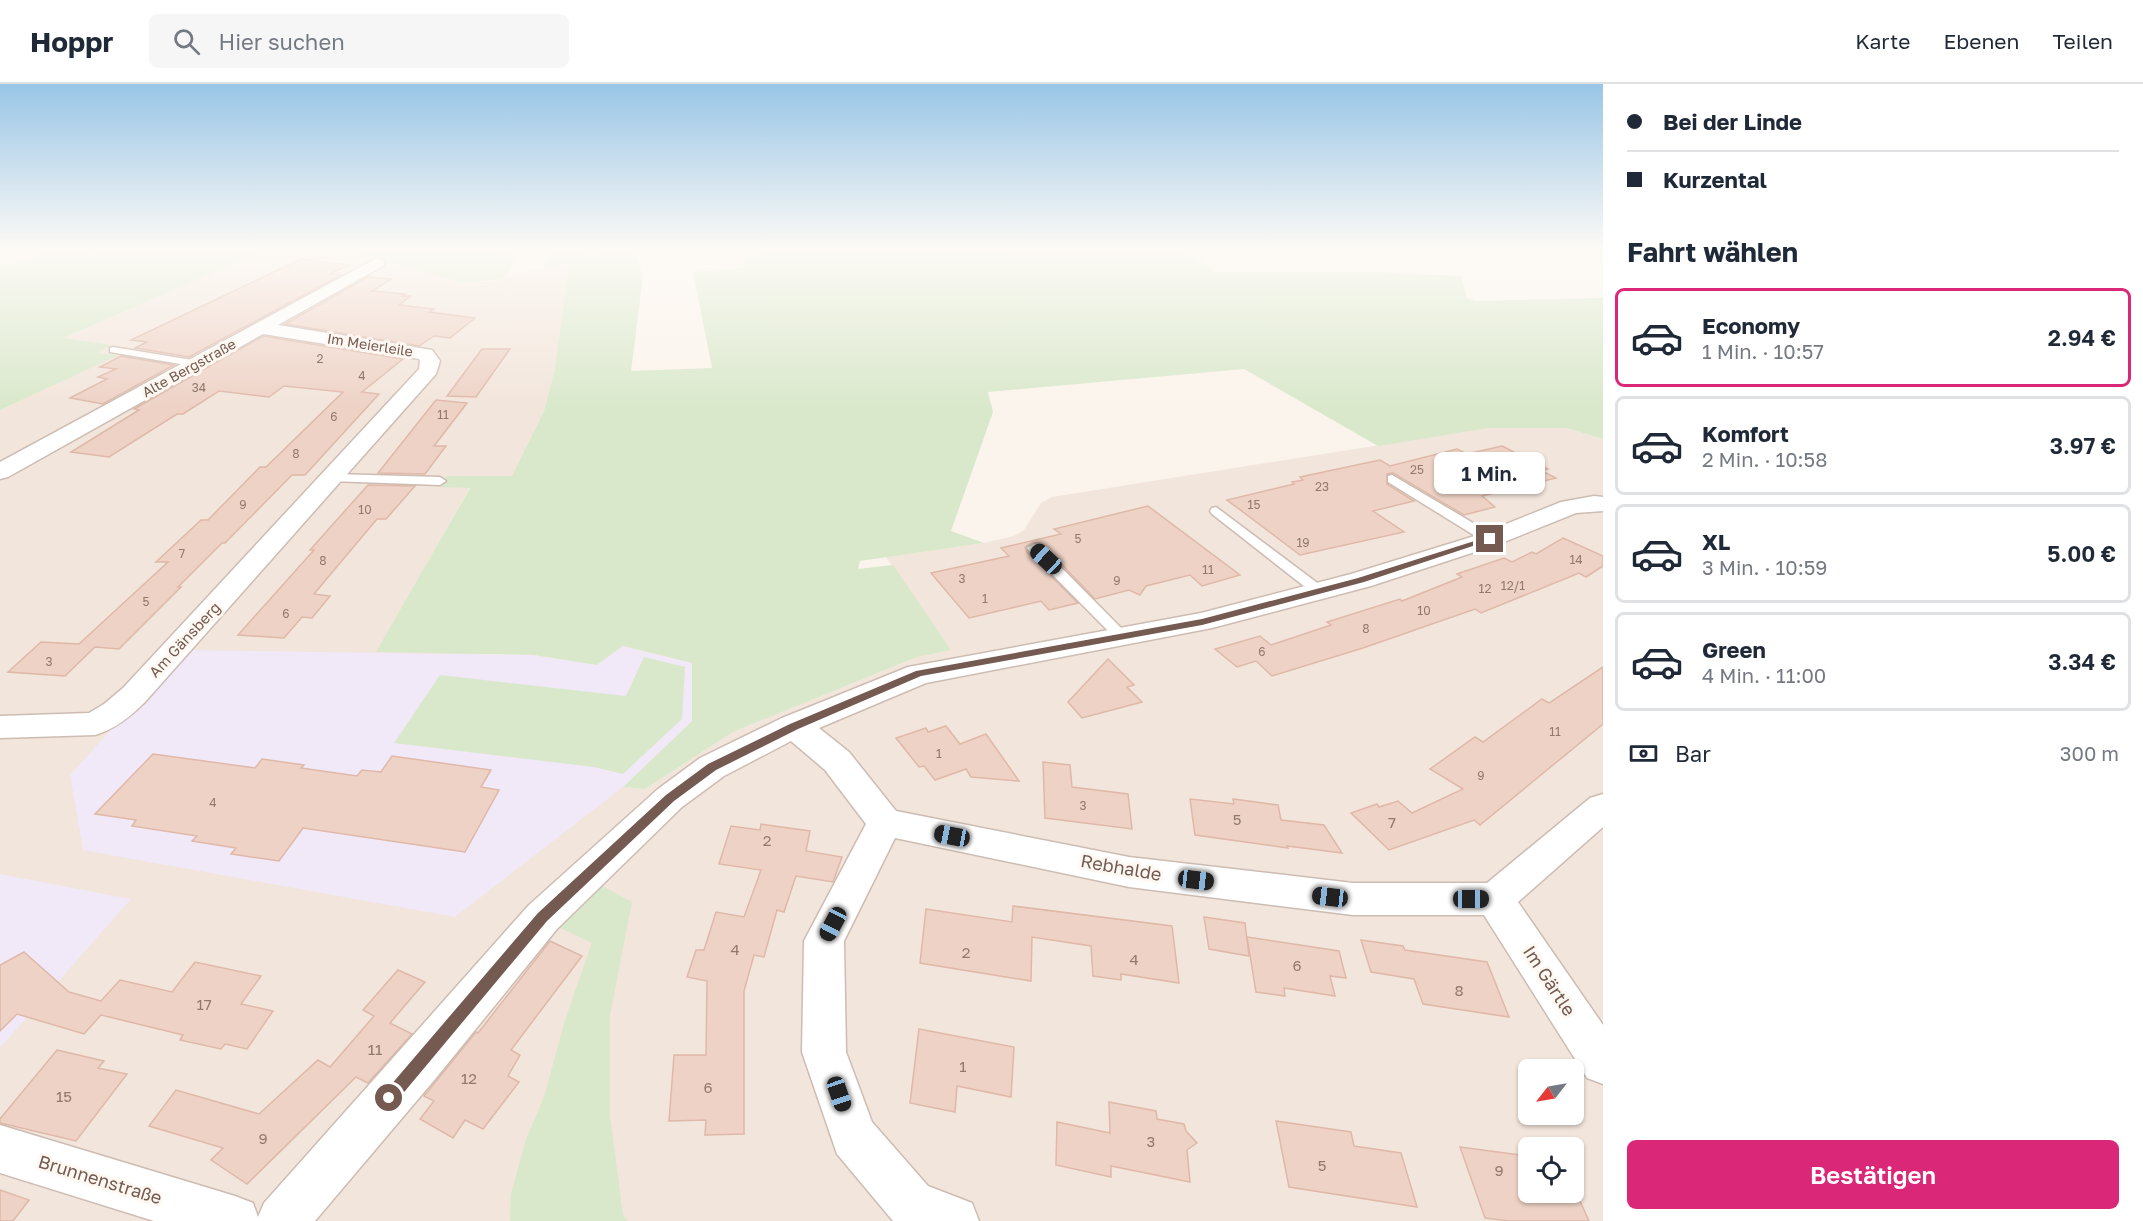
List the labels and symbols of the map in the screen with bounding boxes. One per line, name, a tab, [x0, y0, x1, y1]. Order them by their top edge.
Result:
street label: Im Meierleile	[326, 329, 414, 360]
street label: Alte Bergstraße	[139, 335, 239, 400]
house number: 2	[317, 351, 324, 366]
house number: 4	[358, 368, 366, 383]
house number: 34	[192, 380, 206, 395]
house number: 11	[437, 407, 449, 422]
house number: 6	[330, 409, 338, 424]
house number: 8	[292, 446, 300, 461]
callout: 1 Min.	[1434, 452, 1546, 494]
house number: 25	[1410, 462, 1424, 477]
house number: 23	[1315, 479, 1329, 494]
house number: 9	[239, 497, 247, 512]
house number: 15	[1248, 497, 1260, 512]
house number: 10	[358, 502, 372, 517]
route end	[1476, 525, 1503, 552]
house number: 5	[1075, 531, 1082, 546]
house number: 19	[1296, 535, 1310, 550]
car	[1027, 540, 1065, 578]
house number: 7	[179, 546, 185, 561]
house number: 14	[1569, 552, 1583, 567]
house number: 8	[319, 553, 327, 568]
house number: 11	[1202, 562, 1214, 577]
house number: 3	[958, 571, 966, 586]
house number: 9	[1113, 573, 1121, 588]
house number: 12/1	[1501, 578, 1525, 593]
house number: 12	[1479, 581, 1491, 596]
house number: 1	[982, 591, 988, 606]
house number: 5	[143, 594, 150, 609]
street label: Am Gänsberg	[145, 598, 224, 681]
house number: 10	[1417, 603, 1431, 618]
house number: 6	[282, 606, 290, 621]
house number: 8	[1362, 621, 1370, 636]
house number: 6	[1258, 644, 1266, 659]
house number: 3	[45, 654, 53, 669]
house number: 11	[1549, 724, 1561, 739]
house number: 1	[936, 746, 942, 761]
house number: 9	[1477, 768, 1485, 783]
house number: 4	[209, 795, 217, 810]
house number: 3	[1079, 798, 1087, 813]
house number: 5	[1233, 810, 1241, 828]
house number: 7	[1388, 813, 1396, 831]
car	[933, 824, 971, 848]
house number: 2	[763, 831, 771, 849]
street label: Rebhalde	[1079, 849, 1163, 885]
car	[1177, 869, 1215, 891]
car	[1311, 886, 1349, 908]
car	[1453, 890, 1489, 908]
car	[817, 904, 849, 944]
house number: 4	[730, 940, 740, 958]
street label: Im Gärtle	[1519, 941, 1581, 1020]
house number: 2	[962, 943, 970, 961]
house number: 4	[1129, 950, 1139, 968]
house number: 6	[1292, 956, 1302, 974]
house number: 8	[1454, 981, 1464, 999]
house number: 17	[196, 995, 212, 1013]
house number: 11	[368, 1040, 382, 1058]
house number: 1	[959, 1057, 967, 1075]
north arrow	[1518, 1059, 1584, 1125]
house number: 12	[461, 1069, 477, 1087]
car	[825, 1074, 853, 1114]
house number: 6	[703, 1078, 713, 1096]
route start	[375, 1084, 402, 1111]
house number: 15	[56, 1087, 72, 1105]
house number: 9	[258, 1129, 268, 1147]
house number: 3	[1147, 1132, 1155, 1150]
street label: Brunnenstraße	[36, 1150, 165, 1208]
house number: 5	[1318, 1156, 1326, 1174]
house number: 9	[1494, 1161, 1504, 1179]

